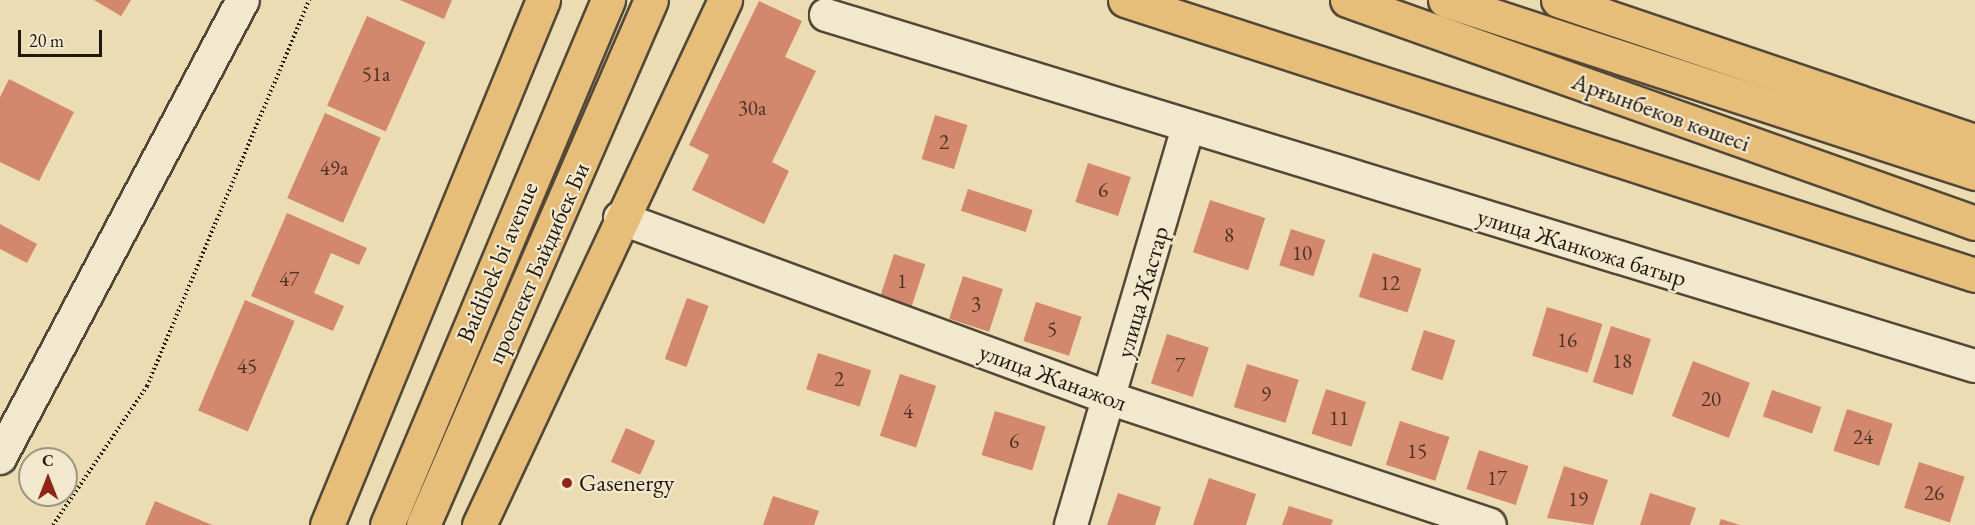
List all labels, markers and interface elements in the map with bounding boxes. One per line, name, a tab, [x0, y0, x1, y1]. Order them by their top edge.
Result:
scale bar	[21, 18, 105, 56]
text: 20 m	[29, 29, 64, 52]
house number: 51а	[362, 61, 390, 87]
street label: Арғынбеков көшесі	[1568, 66, 1754, 158]
house number: 30а	[738, 95, 766, 121]
house number: 2	[939, 129, 949, 155]
house number: 49а	[320, 155, 348, 181]
street label: проспект Байдибек Би	[481, 158, 595, 368]
street label: Baidibek bi avenue	[450, 177, 544, 347]
house number: 6	[1098, 177, 1108, 203]
street label: улица Жанкожа батыр	[1474, 202, 1690, 292]
house number: 8	[1224, 222, 1234, 248]
street label: улица Жастар	[1109, 223, 1175, 361]
house number: 10	[1292, 240, 1312, 266]
house number: 47	[279, 266, 299, 292]
house number: 1	[897, 268, 907, 294]
house number: 12	[1380, 270, 1400, 296]
house number: 3	[971, 291, 981, 317]
house number: 5	[1047, 316, 1057, 342]
house number: 16	[1557, 327, 1577, 353]
street label: улица Жанажол	[975, 337, 1131, 417]
house number: 18	[1612, 348, 1632, 374]
house number: 7	[1175, 352, 1185, 378]
house number: 45	[237, 353, 257, 379]
house number: 2	[834, 366, 844, 392]
house number: 9	[1261, 381, 1271, 407]
house number: 20	[1701, 386, 1721, 412]
house number: 4	[903, 398, 913, 424]
house number: 11	[1329, 405, 1349, 431]
house number: 24	[1853, 424, 1873, 450]
house number: 6	[1009, 428, 1019, 454]
house number: 15	[1407, 438, 1427, 464]
north arrow	[18, 447, 78, 507]
text: С	[42, 450, 54, 471]
house number: 17	[1487, 465, 1507, 491]
place label: Gasenergy	[579, 469, 674, 497]
marker: Gasenergy	[560, 476, 574, 490]
house number: 26	[1924, 480, 1944, 506]
house number: 19	[1568, 486, 1588, 512]

